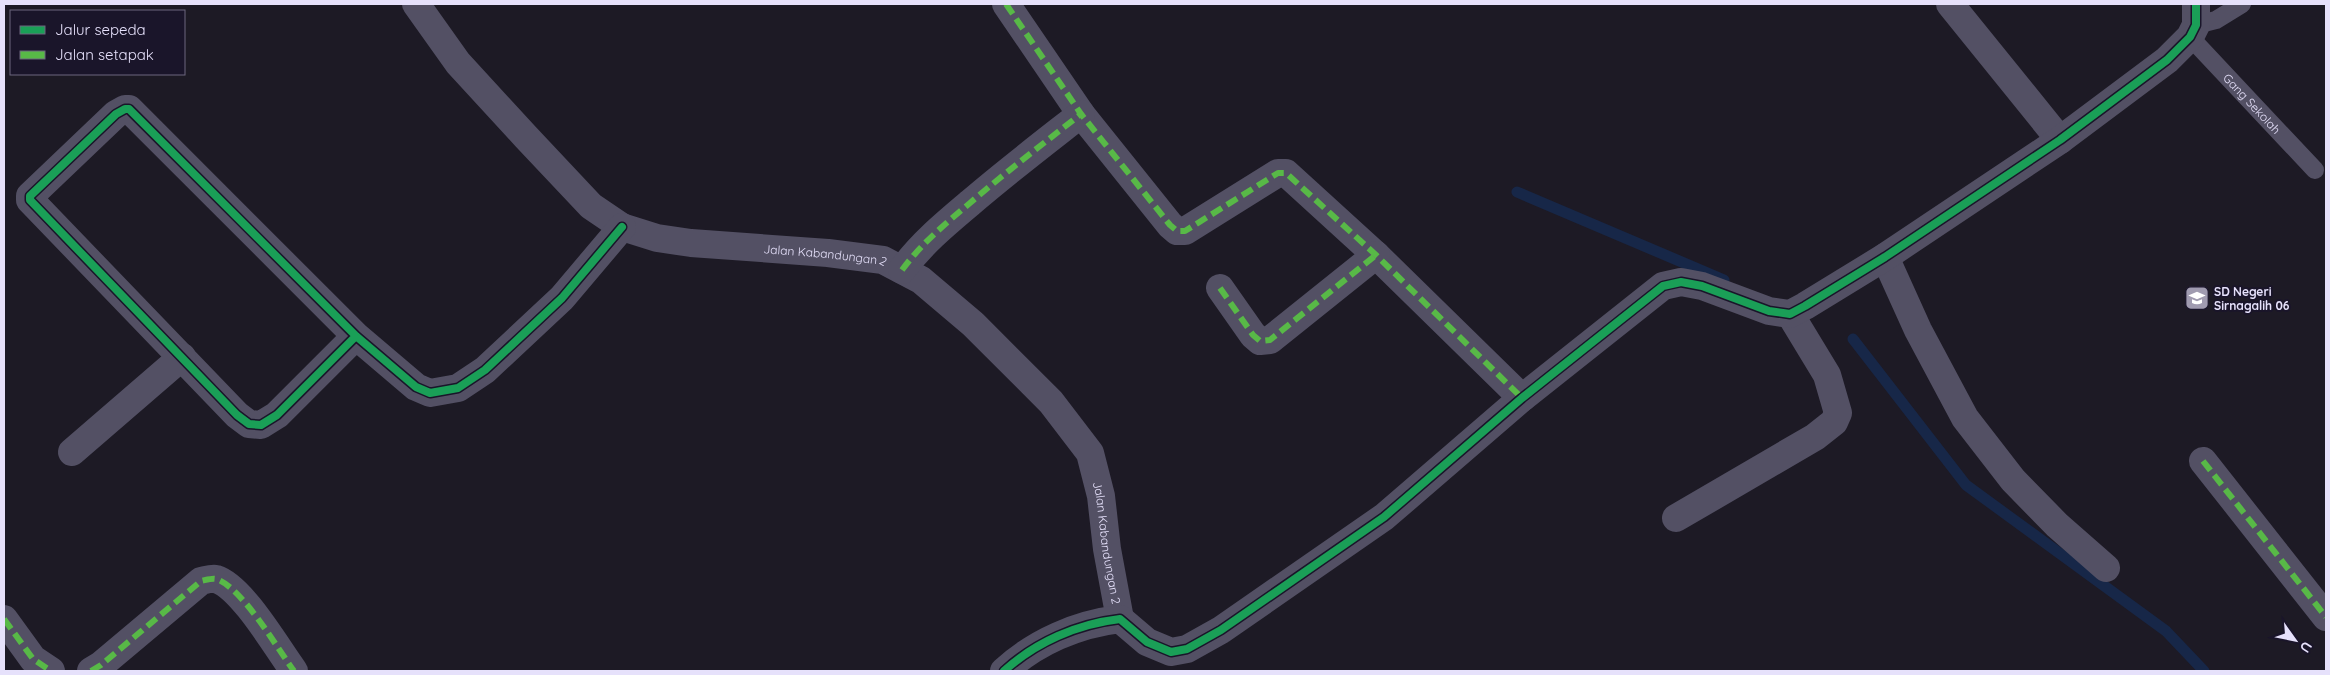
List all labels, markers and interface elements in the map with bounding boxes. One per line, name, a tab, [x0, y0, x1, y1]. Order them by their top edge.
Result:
legend	[10, 10, 185, 75]
text: Jalur sepeda	[55, 20, 146, 39]
text: Jalan setapak	[55, 45, 154, 64]
street label: Gang Sekolah	[2220, 70, 2284, 137]
street label: Jalan Kabandungan 2	[763, 241, 890, 269]
place label: SD Negeri Sirnagalih 06	[2214, 284, 2290, 313]
school or university icon: SD Negeri Sirnagalih 06	[2184, 285, 2210, 311]
street label: Jalan Kabandungan 2	[1090, 480, 1125, 606]
north arrow	[2270, 615, 2320, 665]
text: U	[2296, 638, 2316, 656]

